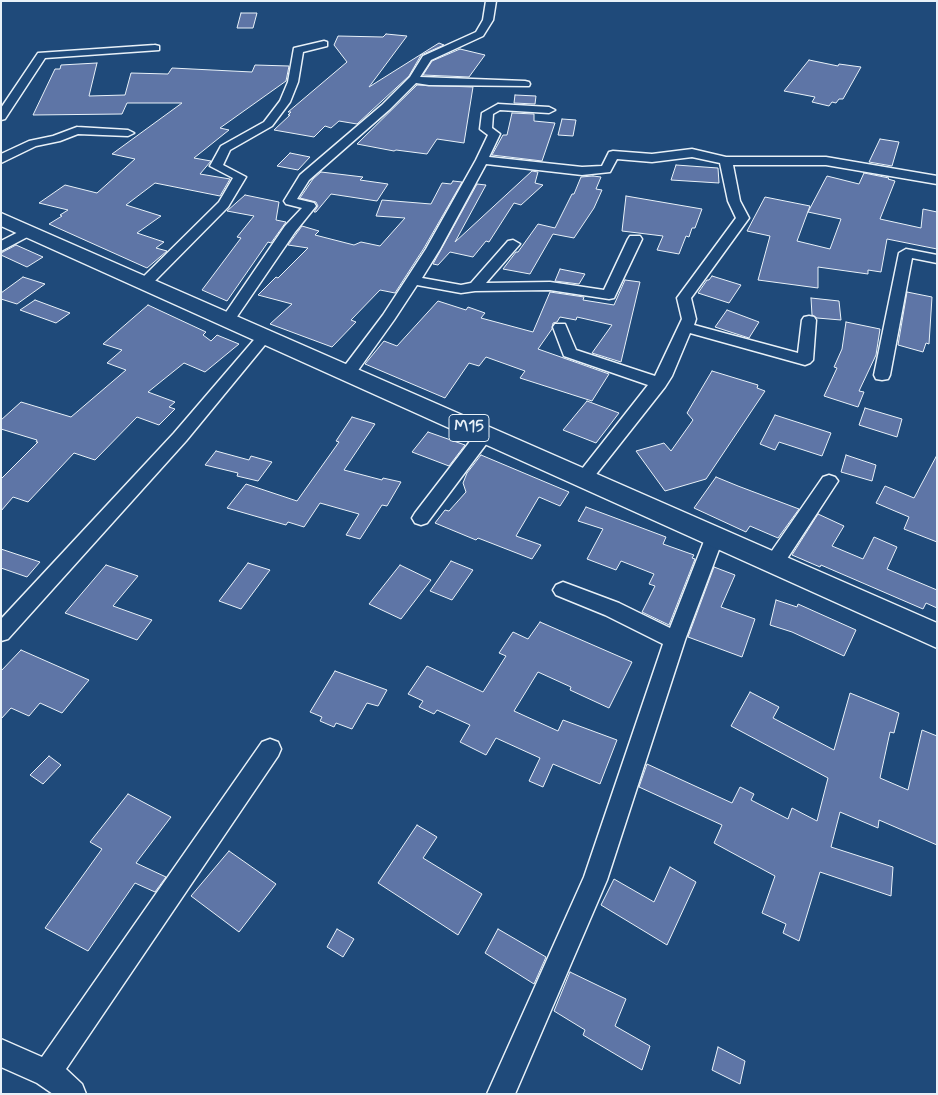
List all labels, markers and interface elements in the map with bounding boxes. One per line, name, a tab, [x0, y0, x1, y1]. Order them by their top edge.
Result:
road number: M15	[449, 414, 489, 442]

